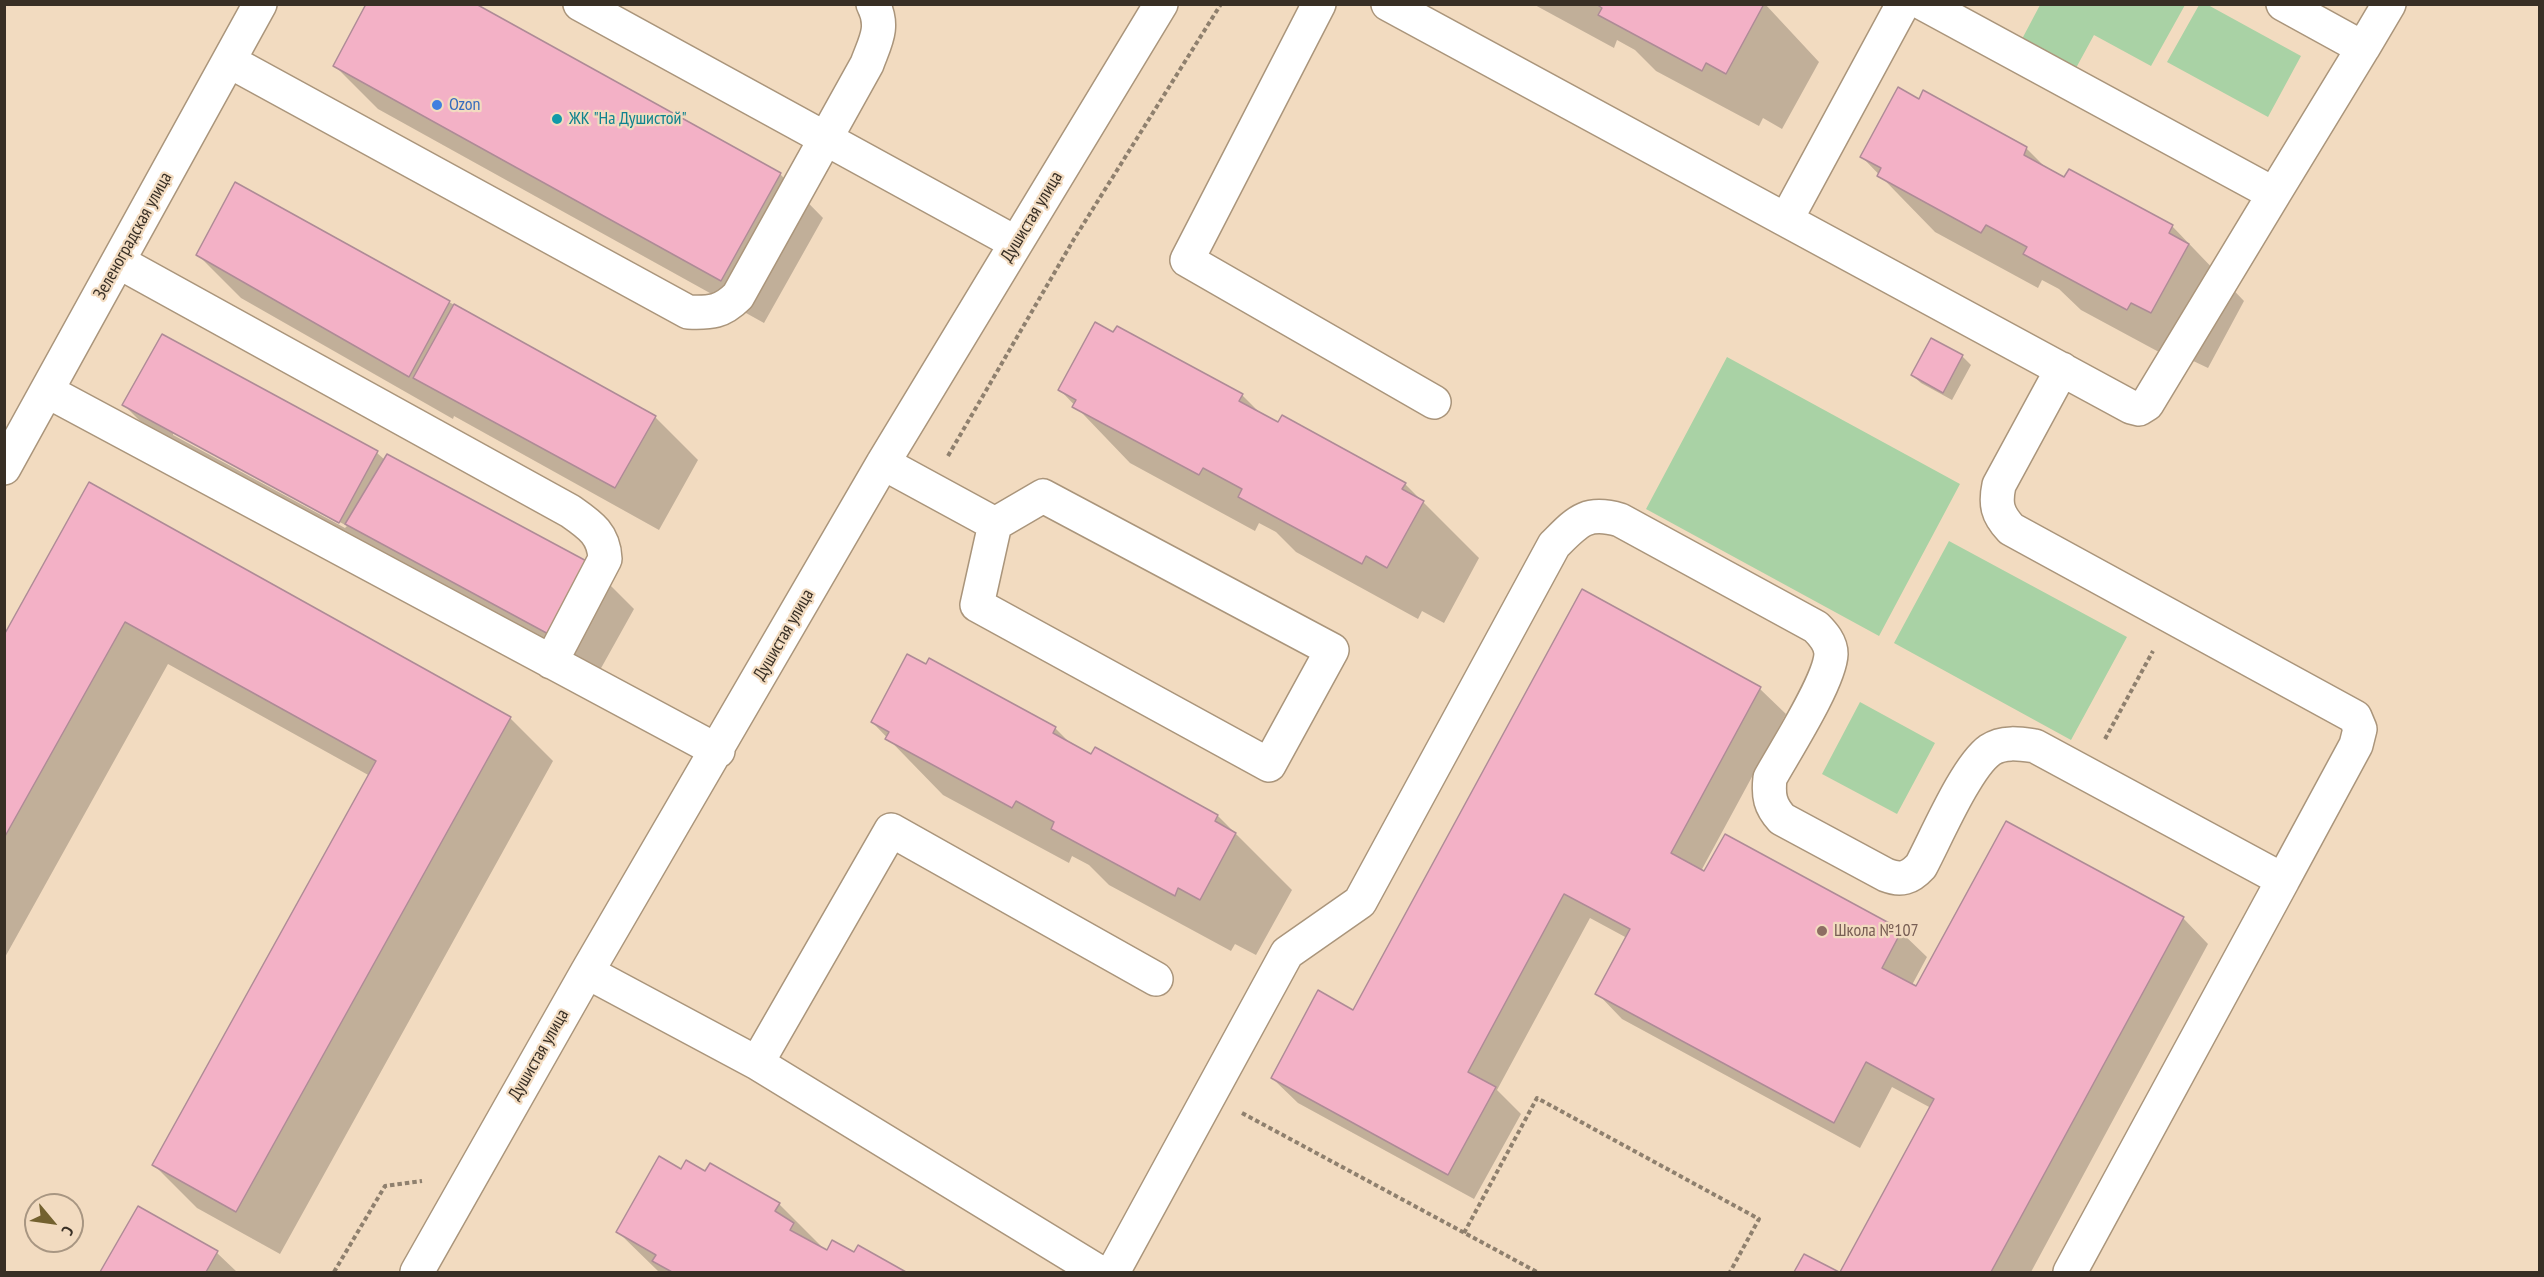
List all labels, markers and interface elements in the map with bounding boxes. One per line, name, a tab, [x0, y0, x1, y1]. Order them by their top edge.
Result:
place label: Ozon	[449, 94, 481, 116]
marker: Ozon	[430, 98, 444, 112]
place label: ЖК "На Душистой"	[569, 108, 687, 130]
marker: ЖК "На Душистой"	[550, 112, 564, 126]
street label: Душистая улица	[997, 168, 1067, 266]
street label: Зеленоградская улица	[89, 169, 177, 303]
street label: Душистая улица	[749, 586, 819, 684]
place label: Школа №107	[1834, 920, 1919, 942]
marker: Школа №107	[1815, 924, 1829, 938]
street label: Душистая улица	[504, 1006, 574, 1104]
north arrow	[24, 1193, 84, 1253]
text: С	[57, 1223, 79, 1239]

